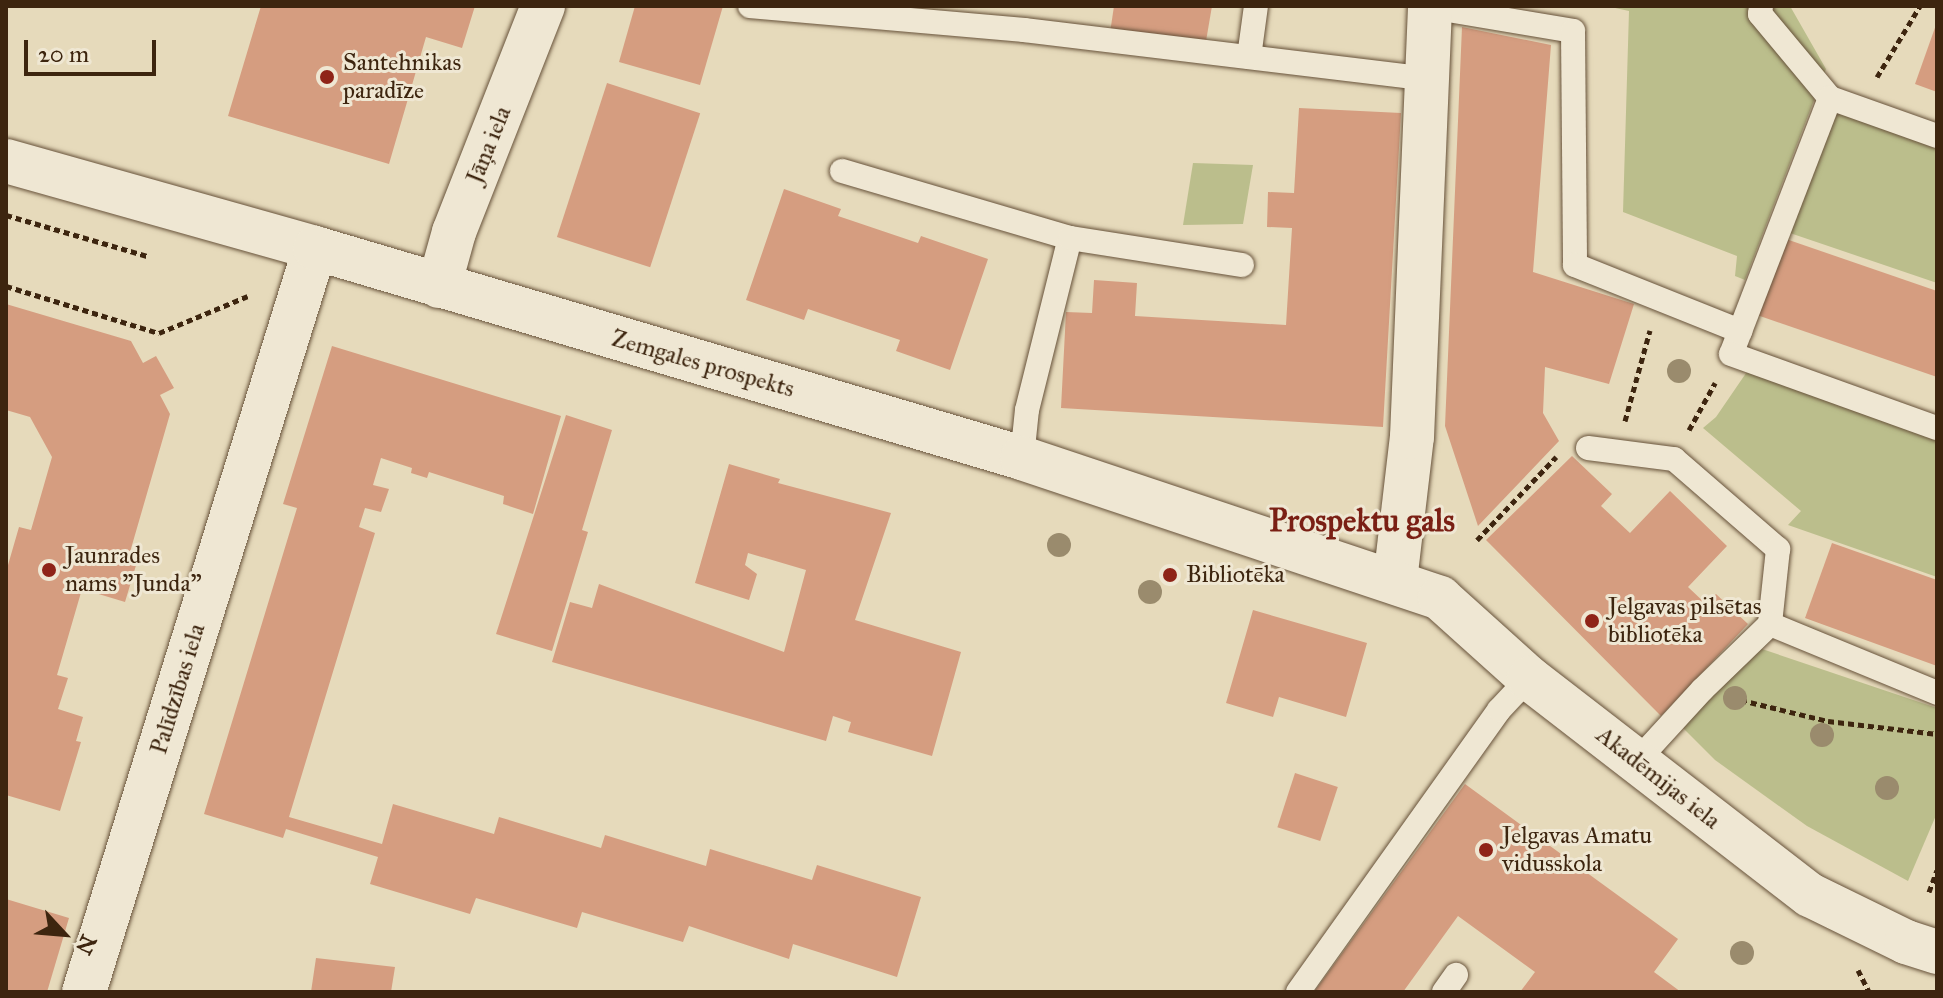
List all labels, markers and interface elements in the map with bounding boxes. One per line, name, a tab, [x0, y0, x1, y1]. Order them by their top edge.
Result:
scale bar	[28, 24, 160, 74]
text: 20 m	[38, 39, 89, 69]
place label: Santehnikas paradīze	[343, 49, 461, 105]
marker: Santehnikas paradīze	[318, 68, 336, 86]
street label: Jāņa iela	[461, 102, 517, 188]
street label: Zemgales prospekts	[608, 324, 798, 404]
district label: Prospektu gals	[1269, 502, 1455, 540]
place label: Jaunrades nams "Junda"	[65, 542, 202, 598]
marker: Jaunrades nams "Junda"	[40, 561, 58, 579]
place label: Bibliotēka	[1186, 561, 1285, 589]
marker: Bibliotēka	[1161, 566, 1179, 584]
place label: Jelgavas pilsētas bibliotēka	[1608, 593, 1762, 649]
marker: Jelgavas pilsētas bibliotēka	[1583, 612, 1601, 630]
street label: Palīdzības iela	[145, 620, 211, 758]
street label: Akadēmijas iela	[1590, 721, 1726, 835]
place label: Jelgavas Amatu vidusskola	[1502, 822, 1652, 878]
marker: Jelgavas Amatu vidusskola	[1477, 841, 1495, 859]
north arrow	[24, 894, 104, 974]
text: N	[70, 930, 102, 959]

